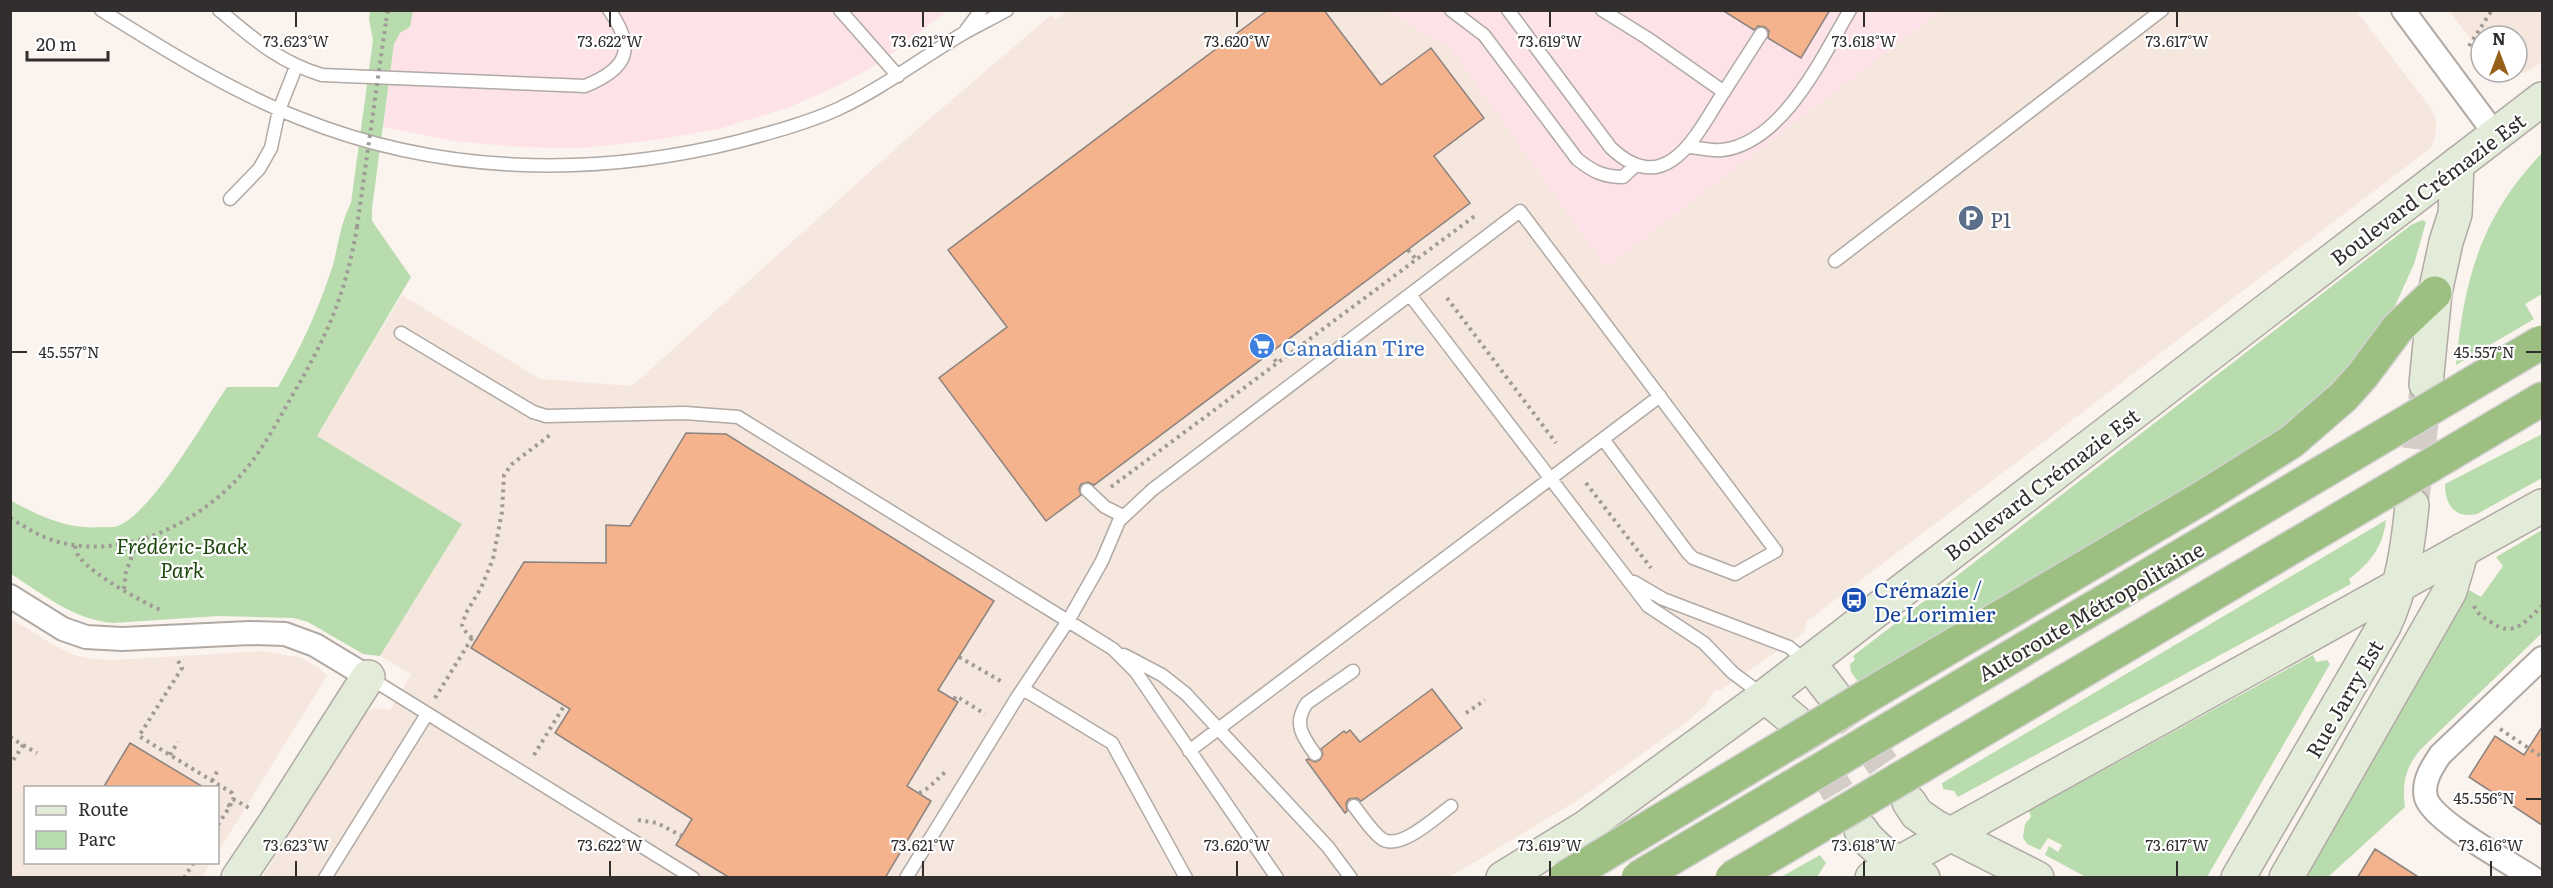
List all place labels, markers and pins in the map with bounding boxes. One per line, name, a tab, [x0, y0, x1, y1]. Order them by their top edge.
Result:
parking icon: P1	[1956, 203, 1986, 233]
place label: P1	[1990, 203, 2012, 234]
supermarket icon: Canadian Tire	[1247, 331, 1277, 361]
place label: Canadian Tire	[1282, 331, 1425, 362]
place label: Crémazie / De Lorimier	[1874, 573, 1996, 628]
bus stop icon: Crémazie / De Lorimier	[1839, 585, 1869, 615]

